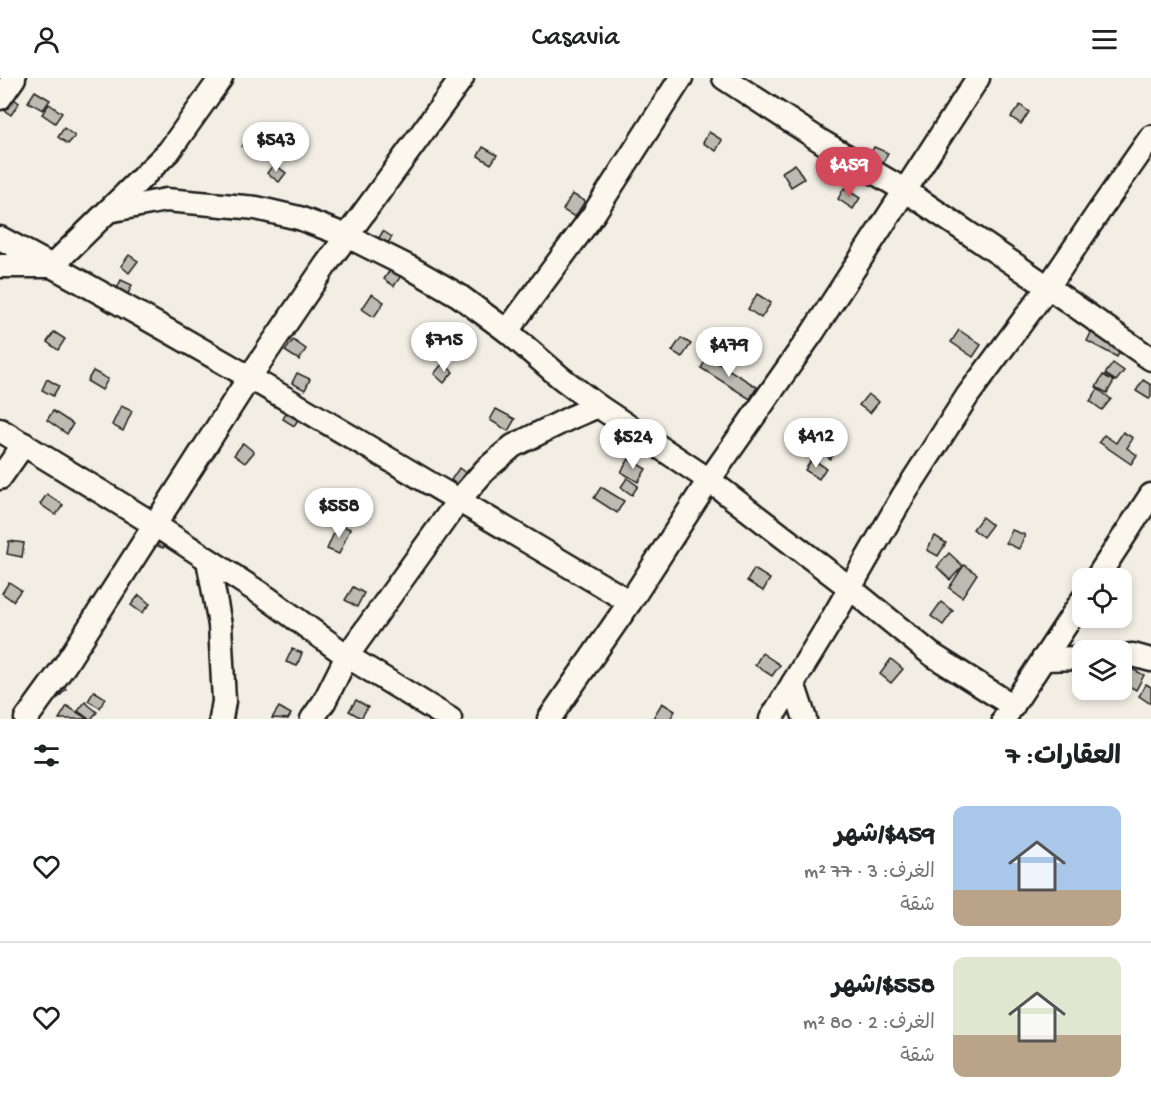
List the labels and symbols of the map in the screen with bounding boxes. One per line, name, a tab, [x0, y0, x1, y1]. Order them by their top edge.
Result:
pin: $543	[240, 122, 312, 173]
pin: $459	[813, 147, 885, 198]
pin: $715	[408, 322, 480, 373]
pin: $479	[693, 327, 765, 378]
pin: $412	[780, 418, 852, 469]
pin: $524	[597, 419, 669, 470]
pin: $558	[303, 488, 375, 539]

